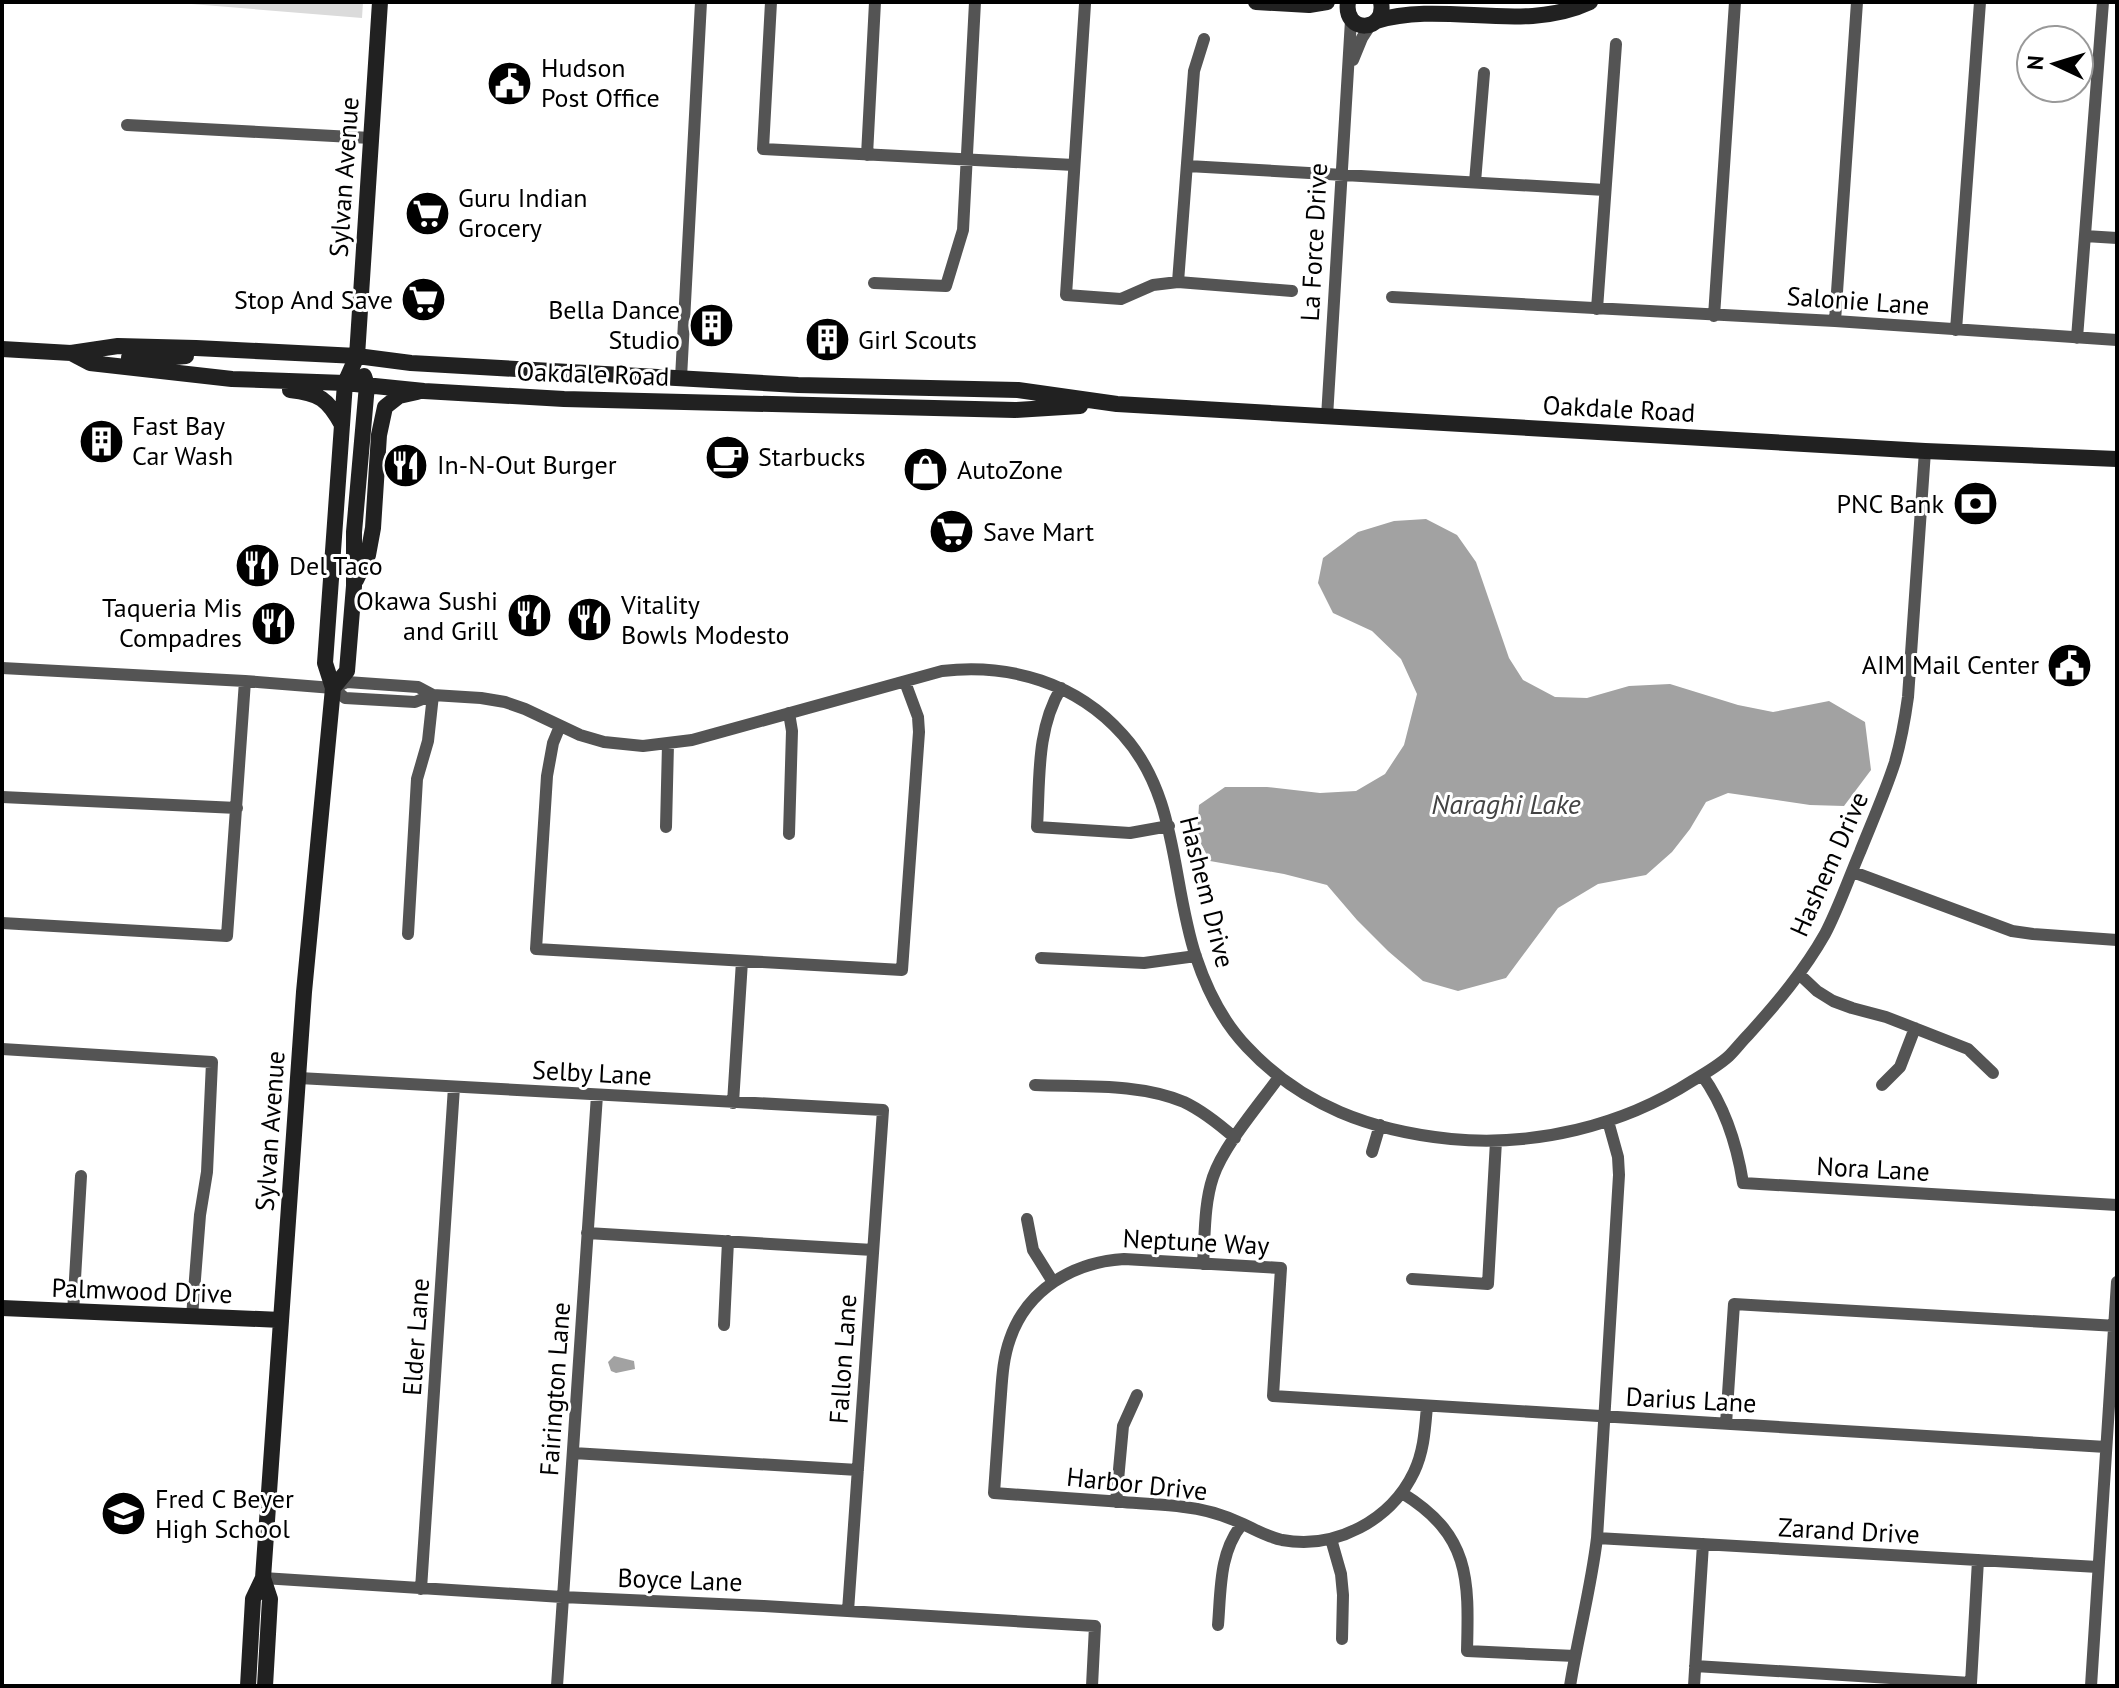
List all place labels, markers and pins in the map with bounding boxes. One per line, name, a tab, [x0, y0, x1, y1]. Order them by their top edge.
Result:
place label: Hudson Post Office	[541, 51, 660, 114]
public building icon: Hudson Post Office	[486, 59, 534, 107]
place label: Guru Indian Grocery	[458, 181, 588, 244]
supermarket icon: Guru Indian Grocery	[403, 189, 451, 237]
supermarket icon: Stop And Save	[400, 276, 448, 324]
place label: Stop And Save	[234, 283, 393, 316]
place label: Bella Dance Studio	[548, 293, 680, 356]
building icon: Bella Dance Studio	[687, 301, 735, 349]
building icon: Girl Scouts	[803, 316, 851, 364]
place label: Girl Scouts	[858, 323, 977, 356]
place label: Fast Bay Car Wash	[132, 409, 233, 472]
building icon: Fast Bay Car Wash	[77, 417, 125, 465]
cafe icon: Starbucks	[703, 433, 751, 481]
place label: Starbucks	[758, 440, 866, 473]
restaurant icon: In-N-Out Burger	[382, 441, 430, 489]
shop icon: AutoZone	[902, 446, 950, 494]
place label: In-N-Out Burger	[437, 448, 617, 481]
place label: AutoZone	[957, 453, 1063, 486]
bank icon: PNC Bank	[1951, 480, 1999, 528]
place label: PNC Bank	[1836, 487, 1945, 520]
supermarket icon: Save Mart	[928, 508, 976, 556]
place label: Save Mart	[983, 515, 1094, 548]
restaurant icon: Del Taco	[234, 542, 282, 590]
place label: Del Taco	[289, 549, 383, 582]
place label: Okawa Sushi and Grill	[356, 584, 498, 647]
place label: Vitality Bowls Modesto	[620, 588, 790, 651]
place label: Taqueria Mis Compadres	[102, 591, 242, 654]
restaurant icon: Okawa Sushi and Grill	[505, 592, 553, 640]
restaurant icon: Vitality Bowls Modesto	[566, 596, 614, 644]
restaurant icon: Taqueria Mis Compadres	[249, 599, 297, 647]
public building icon: AIM Mail Center	[2046, 641, 2094, 689]
place label: AIM Mail Center	[1862, 648, 2039, 681]
place label: Fred C Beyer High School	[155, 1482, 294, 1545]
school or university icon: Fred C Beyer High School	[100, 1490, 148, 1538]

